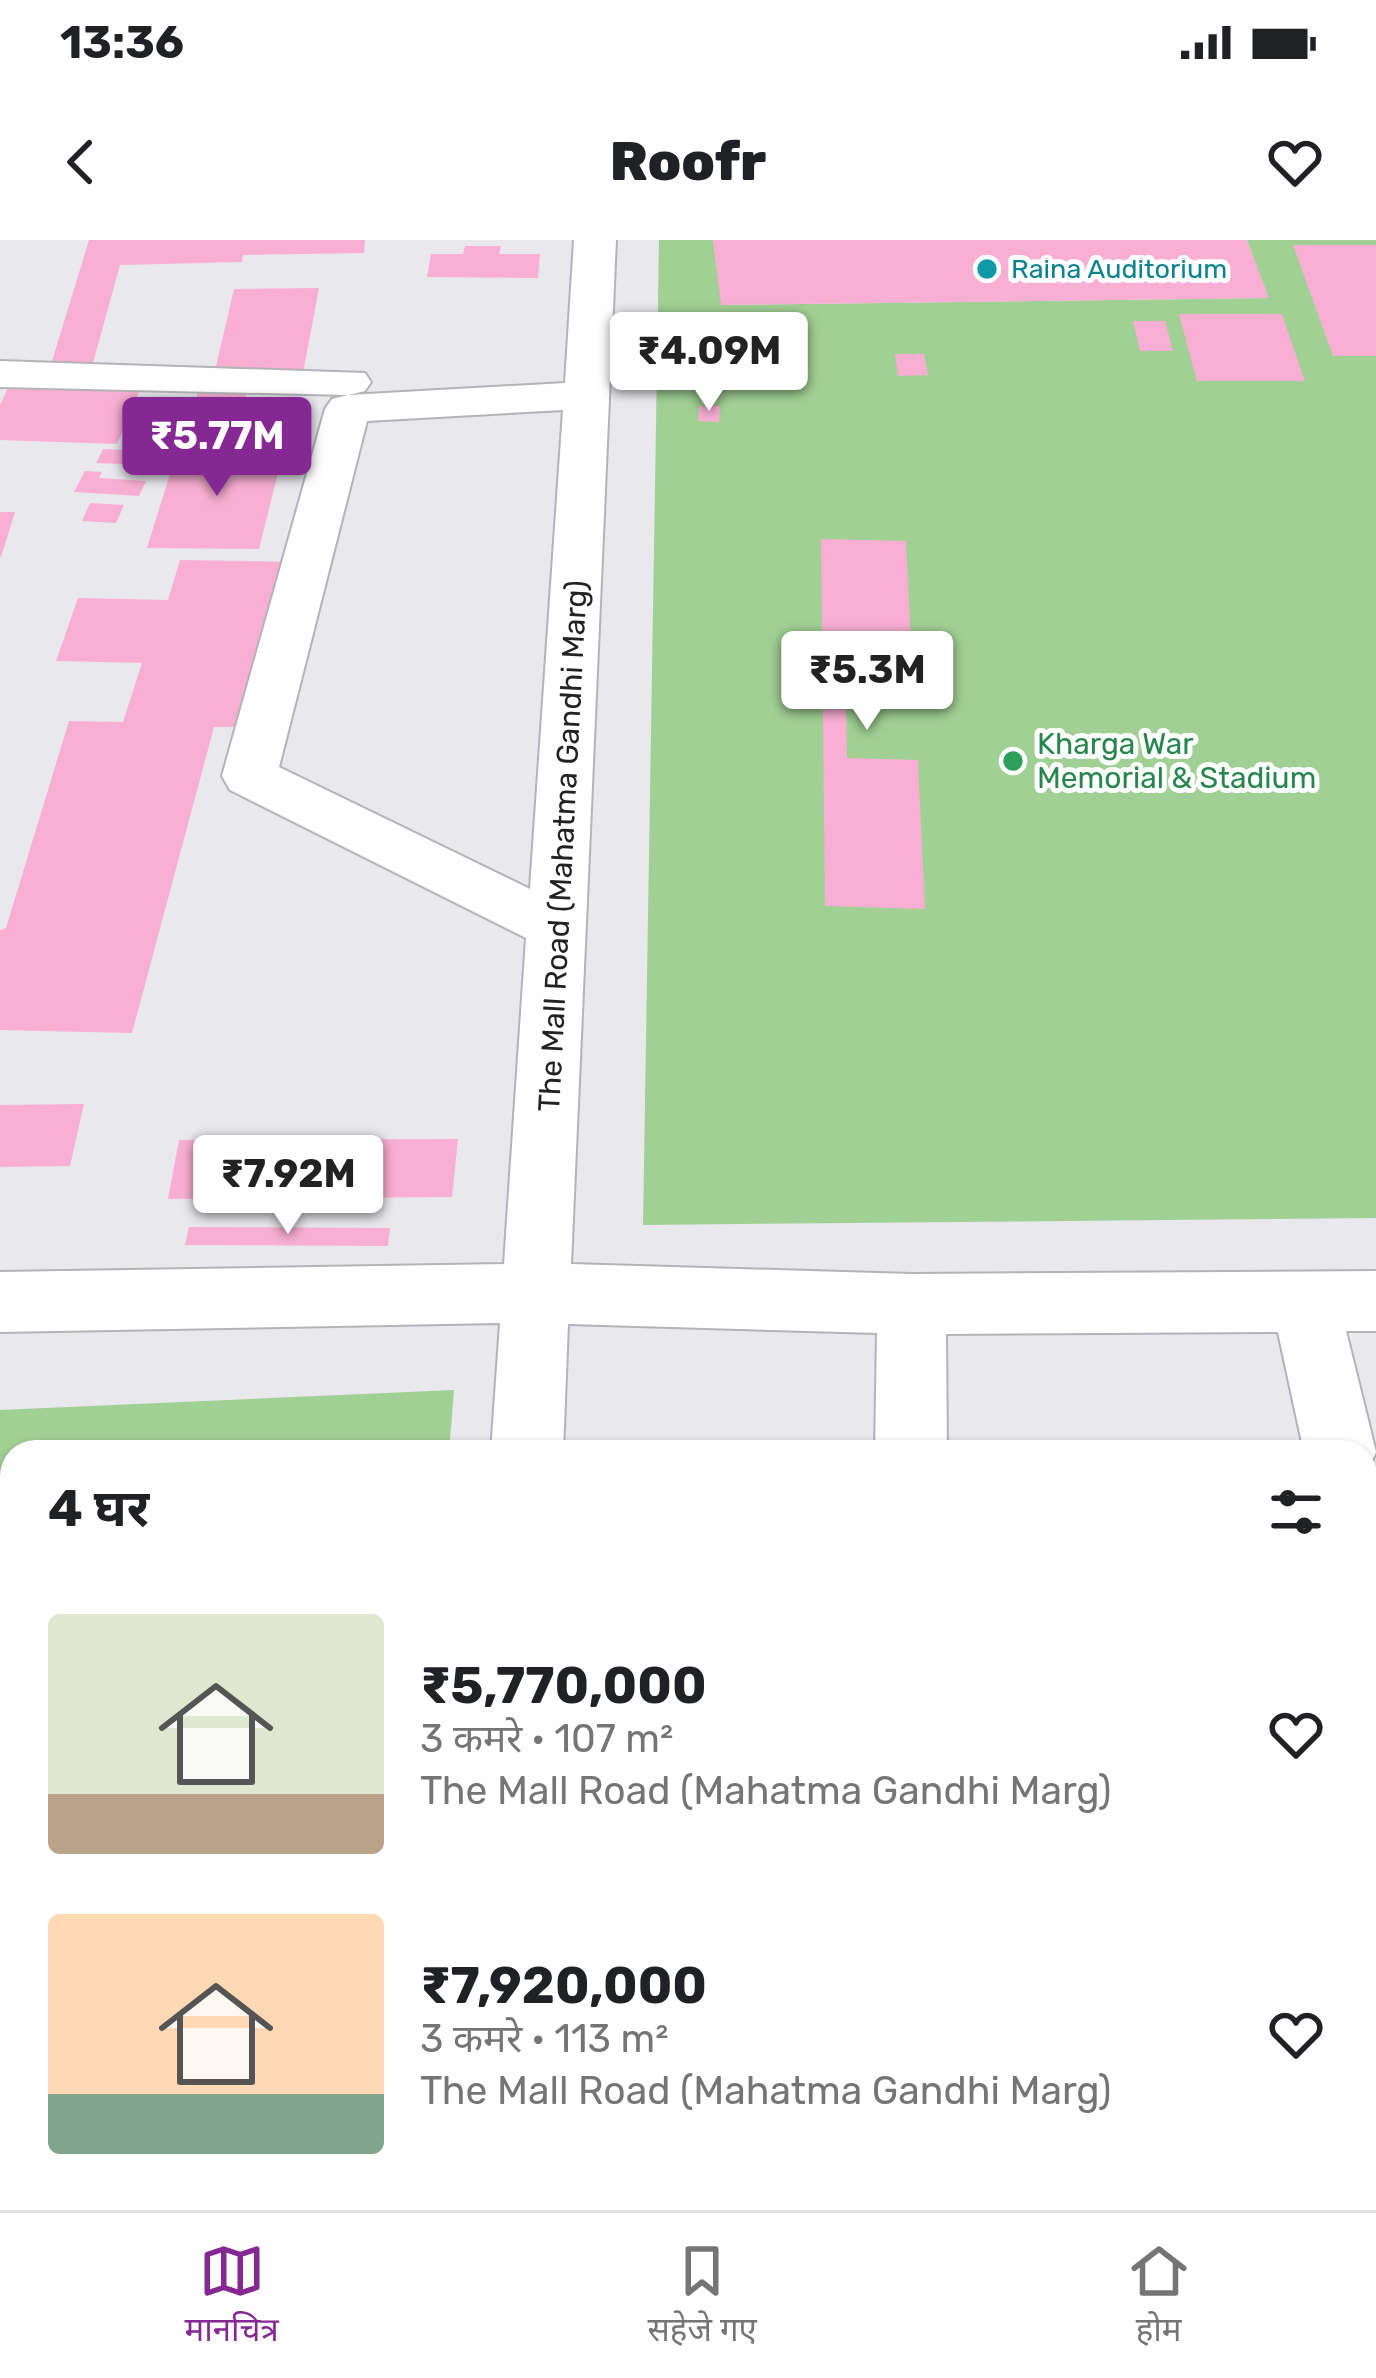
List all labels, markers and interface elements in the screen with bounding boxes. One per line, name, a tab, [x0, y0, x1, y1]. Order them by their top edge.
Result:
text: 13:36	[60, 16, 184, 69]
icon: back	[48, 129, 114, 195]
icon: heart	[1262, 129, 1328, 195]
text: Roofr	[610, 130, 766, 194]
place label: Raina Auditorium	[1011, 253, 1227, 285]
marker: Raina Auditorium	[974, 256, 1000, 282]
pin: ₹4.09M	[611, 312, 807, 414]
text: ₹4.09M	[637, 328, 781, 374]
pin: ₹5.77M	[119, 397, 315, 499]
text: ₹5.77M	[149, 413, 285, 459]
street label: The Mall Road (Mahatma Gandhi Marg)	[531, 579, 595, 1113]
pin: ₹5.3M	[783, 631, 951, 733]
text: ₹5.3M	[808, 647, 926, 693]
place label: Kharga War Memorial & Stadium	[1037, 726, 1316, 796]
marker: Kharga War Memorial & Stadium	[1000, 748, 1026, 774]
pin: ₹7.92M	[190, 1135, 386, 1237]
text: ₹7.92M	[220, 1151, 356, 1197]
text: 4 घर	[48, 1478, 149, 1539]
icon: filters	[1263, 1479, 1329, 1545]
text: ₹5,770,000	[420, 1655, 707, 1716]
icon: home	[144, 1662, 288, 1806]
icon: heart	[1263, 1701, 1329, 1767]
text: 3 कमरे · 107 m²	[420, 1716, 673, 1762]
text: The Mall Road (Mahatma Gandhi Marg)	[420, 1768, 1112, 1814]
text: ₹7,920,000	[420, 1955, 707, 2016]
icon: home	[144, 1962, 288, 2106]
icon: heart	[1263, 2001, 1329, 2067]
text: 3 कमरे · 113 m²	[420, 2016, 669, 2062]
text: The Mall Road (Mahatma Gandhi Marg)	[420, 2068, 1112, 2114]
tab: मानचित्र	[184, 2238, 279, 2354]
tab: सहेजे गए	[648, 2238, 757, 2354]
tab: होम	[1126, 2238, 1192, 2354]

